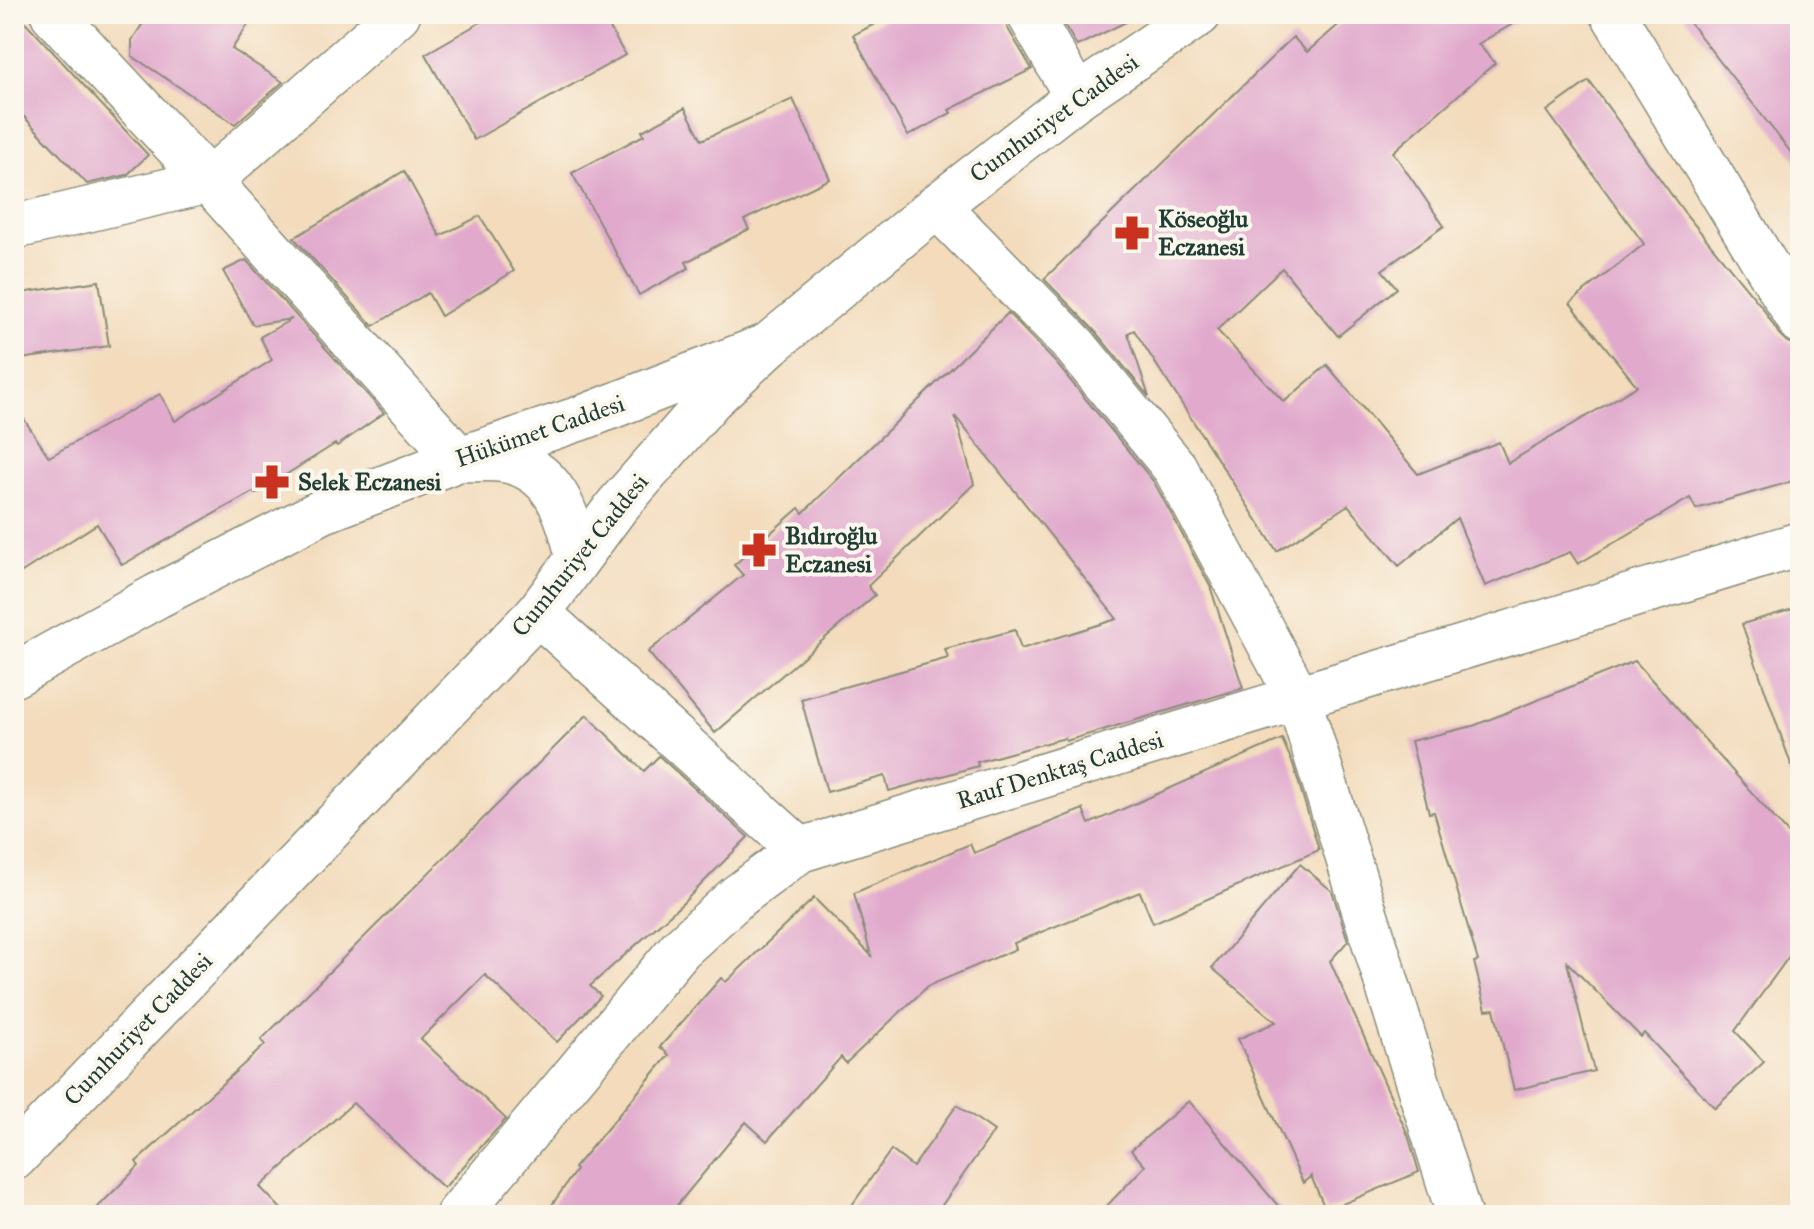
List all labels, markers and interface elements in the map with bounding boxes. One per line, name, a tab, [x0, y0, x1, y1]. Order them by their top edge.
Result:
street label: Cumhuriyet Caddesi	[964, 47, 1144, 189]
place label: Köseoğlu Eczanesi	[1158, 204, 1249, 262]
pharmacy icon: Köseoğlu Eczanesi	[1113, 214, 1151, 252]
street label: Hükümet Caddesi	[451, 388, 629, 474]
pharmacy icon: Selek Eczanesi	[253, 463, 291, 501]
place label: Selek Eczanesi	[298, 467, 442, 497]
street label: Cumhuriyet Caddesi	[505, 467, 655, 643]
place label: Bıdıroğlu Eczanesi	[785, 521, 878, 579]
pharmacy icon: Bıdıroğlu Eczanesi	[740, 531, 778, 569]
street label: Rauf Denktaş Caddesi	[953, 724, 1167, 816]
street label: Cumhuriyet Caddesi	[57, 946, 219, 1112]

